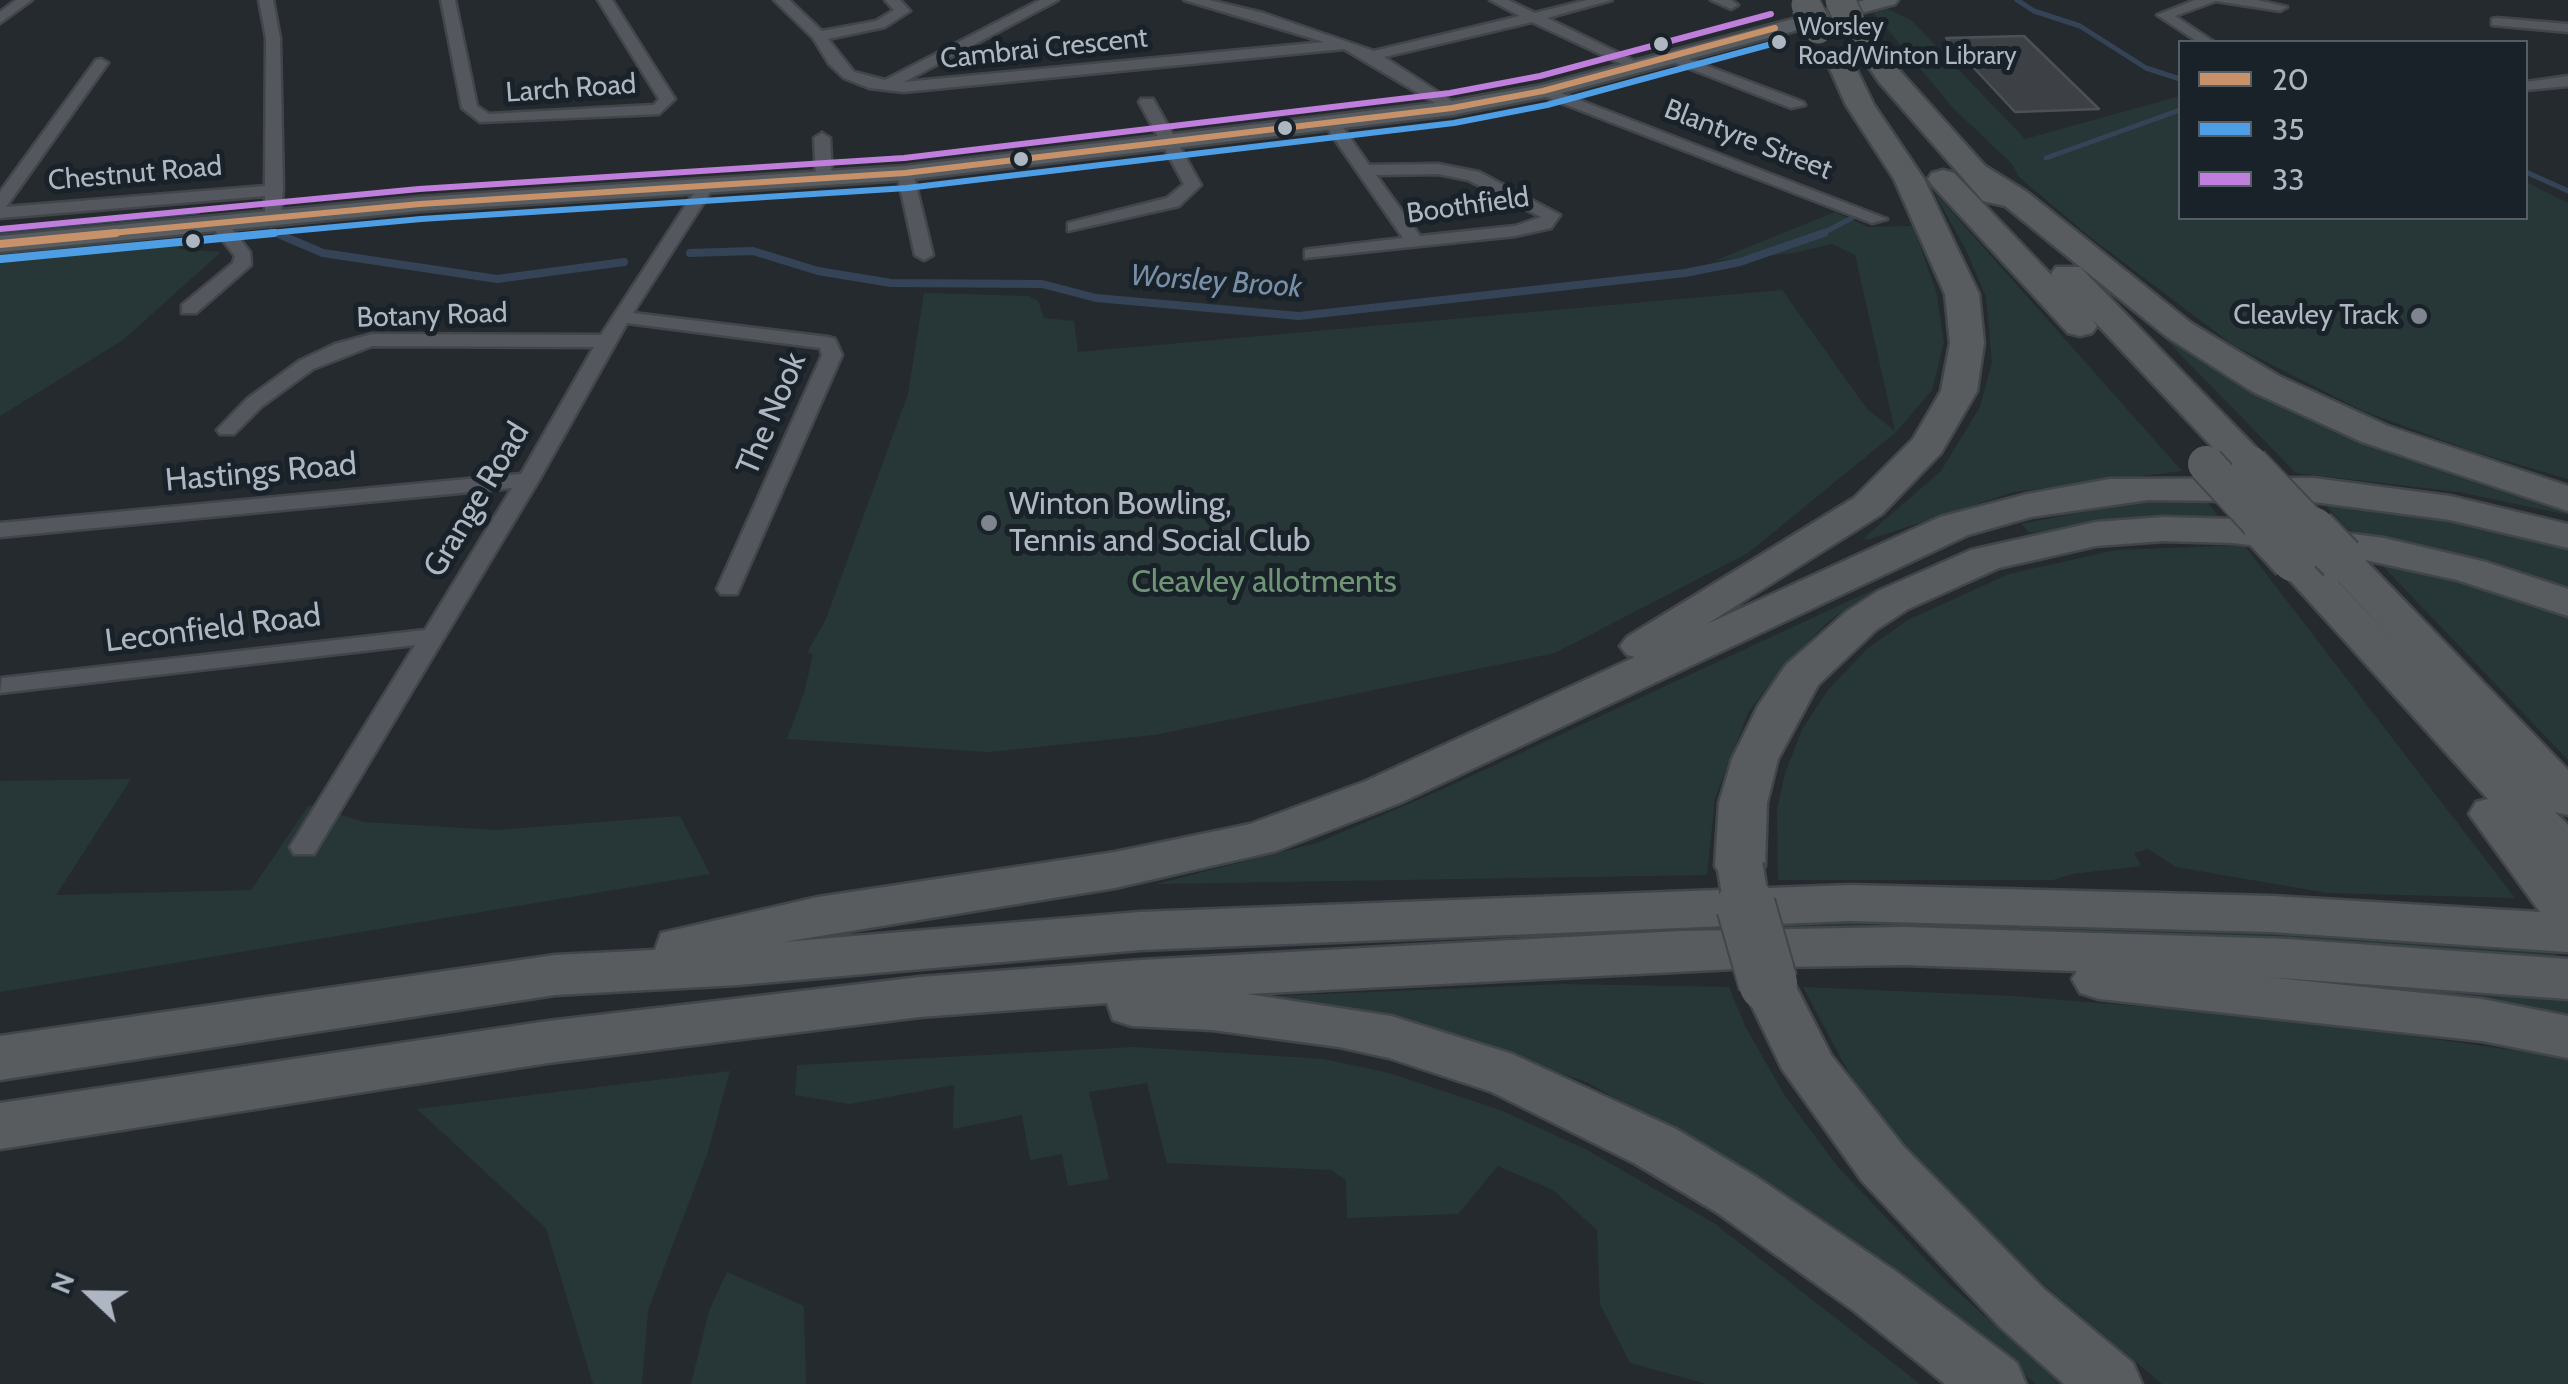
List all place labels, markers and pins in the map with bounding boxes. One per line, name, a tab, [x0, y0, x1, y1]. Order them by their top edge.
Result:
place label: Worsley Road/Winton Library	[1798, 13, 2017, 72]
marker: Worsley Road/Winton Library	[1769, 32, 1789, 52]
unlabelled marker	[1651, 34, 1671, 54]
unlabelled marker	[1275, 118, 1295, 138]
unlabelled marker	[1011, 149, 1031, 169]
unlabelled marker	[183, 231, 203, 251]
place label: Cleavley Track	[2233, 299, 2399, 333]
marker: Cleavley Track	[2408, 305, 2430, 327]
place label: Winton Bowling, Tennis and Social Club	[1009, 486, 1311, 561]
marker: Winton Bowling, Tennis and Social Club	[978, 512, 1000, 534]

